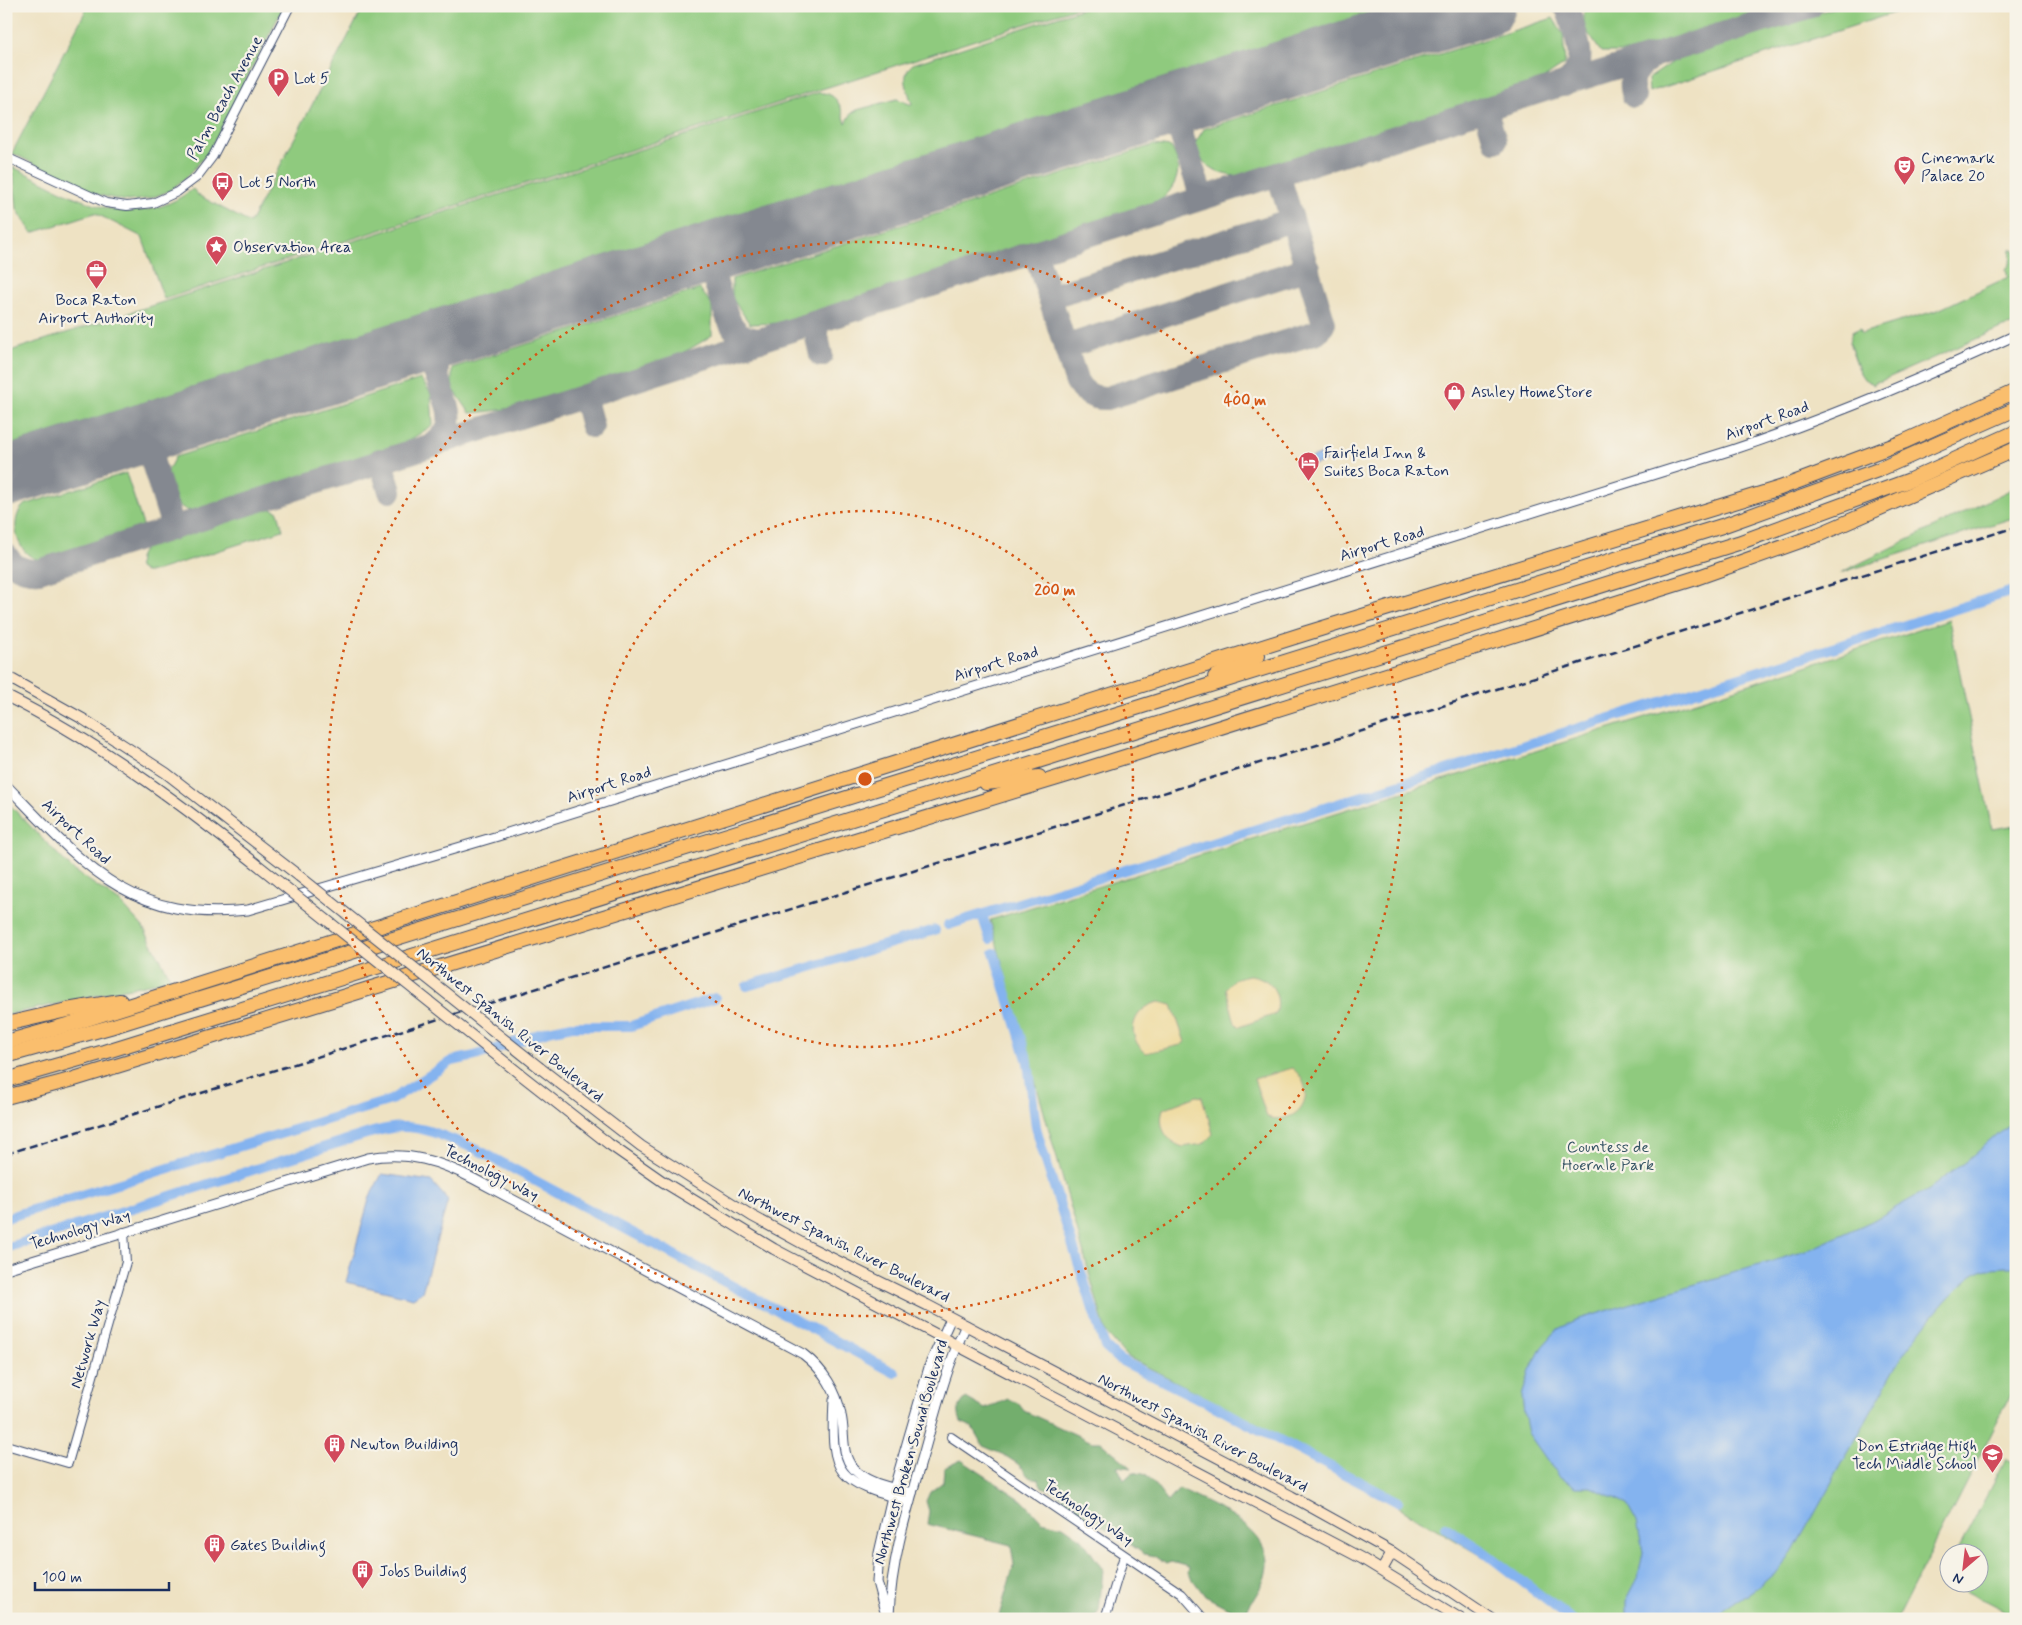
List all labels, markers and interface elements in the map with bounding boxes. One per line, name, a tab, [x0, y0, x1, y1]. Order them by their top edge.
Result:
street label: Palm Beach Avenue	[182, 32, 268, 164]
parking icon: Lot 5	[266, 66, 290, 97]
place label: Lot 5	[294, 68, 329, 89]
place label: Cinemark Palace 20	[1921, 148, 1995, 187]
theatre icon: Cinemark Palace 20	[1893, 155, 1917, 186]
bus stop icon: Lot 5 North	[211, 170, 235, 201]
place label: Lot 5 North	[239, 172, 316, 193]
place icon: Observation Area	[205, 235, 229, 266]
place label: Observation Area	[233, 237, 351, 258]
office icon: Boca Raton Airport Authority	[84, 259, 108, 290]
place label: Boca Raton Airport Authority	[38, 290, 154, 329]
shop icon: Ashley HomeStore	[1443, 380, 1467, 411]
place label: Ashley HomeStore	[1471, 382, 1592, 403]
text: 400 m	[1224, 391, 1266, 411]
street label: Airport Road	[1722, 396, 1812, 446]
place label: Fairfield Inn & Suites Boca Raton	[1324, 443, 1449, 482]
hotel icon: Fairfield Inn & Suites Boca Raton	[1296, 450, 1320, 481]
street label: Airport Road	[1337, 521, 1427, 567]
text: 200 m	[1035, 581, 1076, 601]
street label: Airport Road	[951, 641, 1041, 687]
street label: Airport Road	[564, 761, 654, 809]
centre of rings	[856, 770, 874, 788]
street label: Airport Road	[37, 794, 115, 870]
street label: Northwest Spanish River Boulevard	[412, 943, 608, 1107]
park label: Countess de Hoernle Park	[1562, 1137, 1654, 1176]
street label: Technology Way	[440, 1140, 542, 1207]
street label: Northwest Spanish River Boulevard	[734, 1182, 954, 1308]
street label: Technology Way	[27, 1205, 133, 1256]
street label: Network Way	[65, 1297, 111, 1391]
street label: Northwest Broken Sound Boulevard	[869, 1337, 953, 1567]
street label: Northwest Spanish River Boulevard	[1094, 1369, 1312, 1497]
building icon: Newton Building	[322, 1432, 346, 1463]
place label: Newton Building	[350, 1434, 458, 1456]
place label: Don Estridge High Tech Middle School	[1852, 1436, 1977, 1475]
school or university icon: Don Estridge High Tech Middle School	[1981, 1443, 2005, 1474]
street label: Technology Way	[1039, 1475, 1137, 1552]
building icon: Gates Building	[202, 1533, 226, 1564]
place label: Gates Building	[230, 1535, 326, 1557]
north arrow	[1940, 1542, 1990, 1592]
building icon: Jobs Building	[351, 1559, 375, 1590]
scale bar	[35, 1560, 169, 1592]
place label: Jobs Building	[379, 1561, 467, 1583]
text: 100 m	[42, 1568, 82, 1588]
text: N	[1950, 1568, 1967, 1589]

